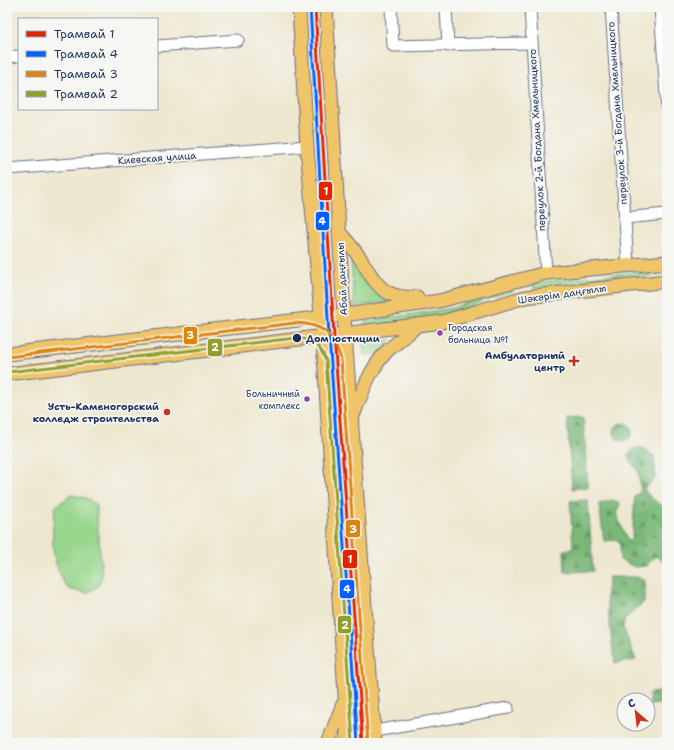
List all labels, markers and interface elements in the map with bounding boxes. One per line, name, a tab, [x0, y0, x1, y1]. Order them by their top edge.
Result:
legend	[18, 18, 158, 110]
street label: переулок 3-й Богдана Хмельницкого	[604, 21, 630, 205]
text: Трамвай 1	[54, 26, 115, 42]
text: Трамвай 4	[54, 46, 118, 62]
street label: переулок 2-й Богдана Хмельницкого	[526, 48, 548, 232]
text: Трамвай 3	[54, 66, 118, 82]
text: Трамвай 2	[54, 86, 118, 102]
street label: Киевская улица	[117, 149, 198, 167]
line badge: 1	[318, 181, 333, 201]
text: 1	[323, 184, 329, 199]
line badge: 4	[315, 211, 330, 231]
text: 4	[318, 214, 326, 229]
street label: Абай даңғылы	[334, 242, 350, 316]
street label: Шәкәрім даңғылы	[517, 281, 607, 307]
place label: Городская больница №1	[448, 322, 508, 346]
line badge: 3	[183, 326, 198, 345]
text: 3	[186, 328, 194, 343]
marker: Городская больница №1	[435, 328, 445, 338]
marker: Дом юстиции	[291, 332, 303, 344]
place label: Дом юстиции	[306, 332, 380, 345]
line badge: 2	[207, 338, 223, 357]
text: 2	[211, 340, 219, 355]
place label: Амбулаторный центр	[485, 349, 565, 374]
marker: Амбулаторный центр	[568, 355, 580, 367]
place label: Больничный комплекс	[246, 388, 300, 412]
marker: Больничный комплекс	[302, 394, 312, 404]
place label: Усть-Каменогорский колледж строительства	[33, 400, 159, 425]
marker: Усть-Каменогорский колледж строительства	[162, 407, 172, 417]
line badge: 3	[345, 519, 361, 538]
text: 3	[349, 522, 357, 537]
line badge: 1	[342, 549, 358, 569]
text: 1	[347, 552, 353, 567]
line badge: 4	[339, 579, 355, 599]
text: 4	[343, 582, 351, 597]
line badge: 2	[337, 615, 352, 634]
text: 2	[341, 618, 349, 633]
north arrow	[616, 692, 656, 732]
text: С	[625, 695, 638, 712]

